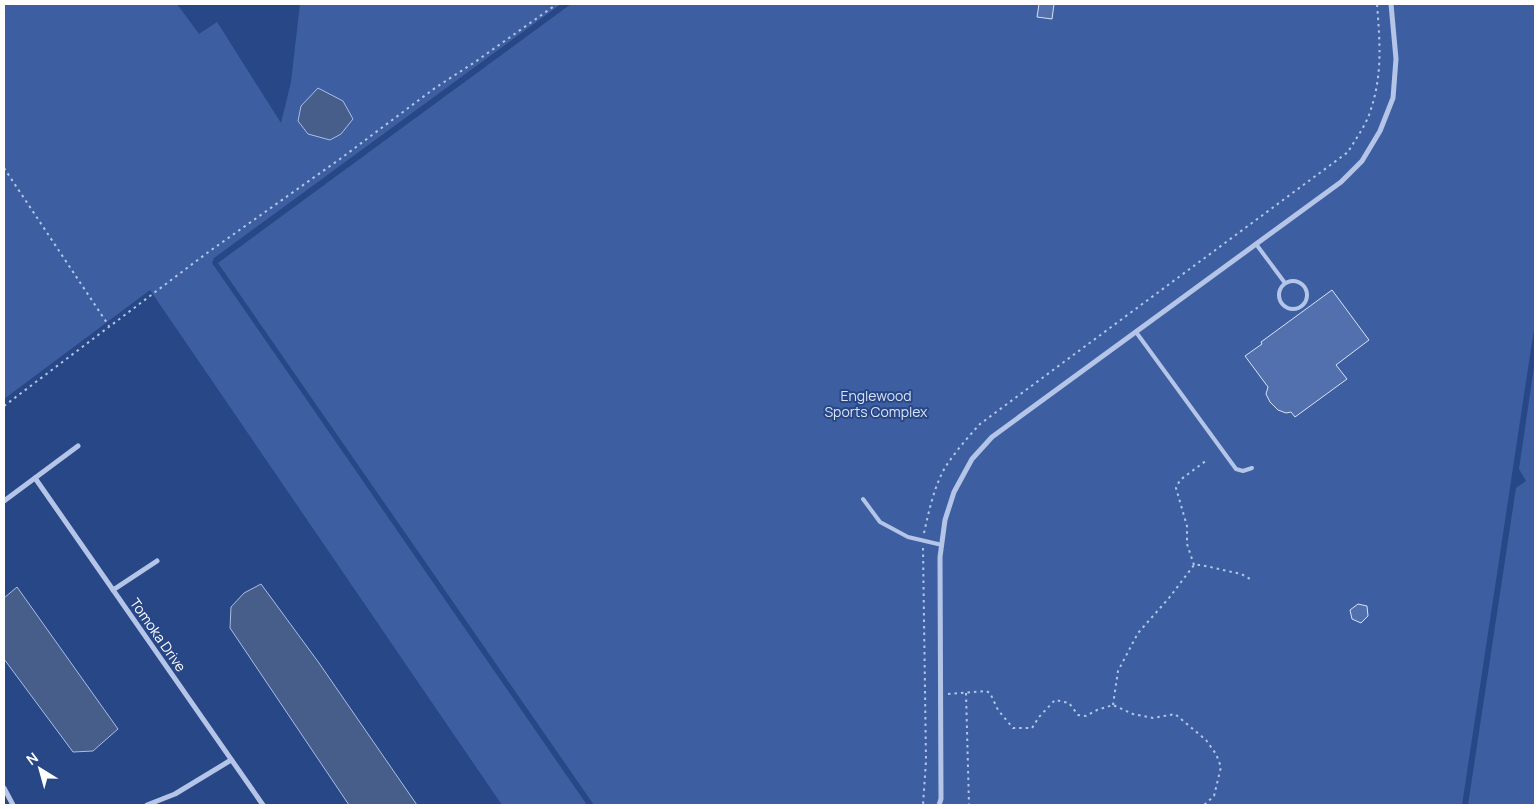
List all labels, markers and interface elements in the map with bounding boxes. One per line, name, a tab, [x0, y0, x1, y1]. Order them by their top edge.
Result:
park label: Englewood Sports Complex	[824, 386, 928, 421]
street label: Tomoka Drive	[126, 594, 191, 675]
north arrow	[15, 744, 65, 794]
text: N	[22, 748, 42, 769]

